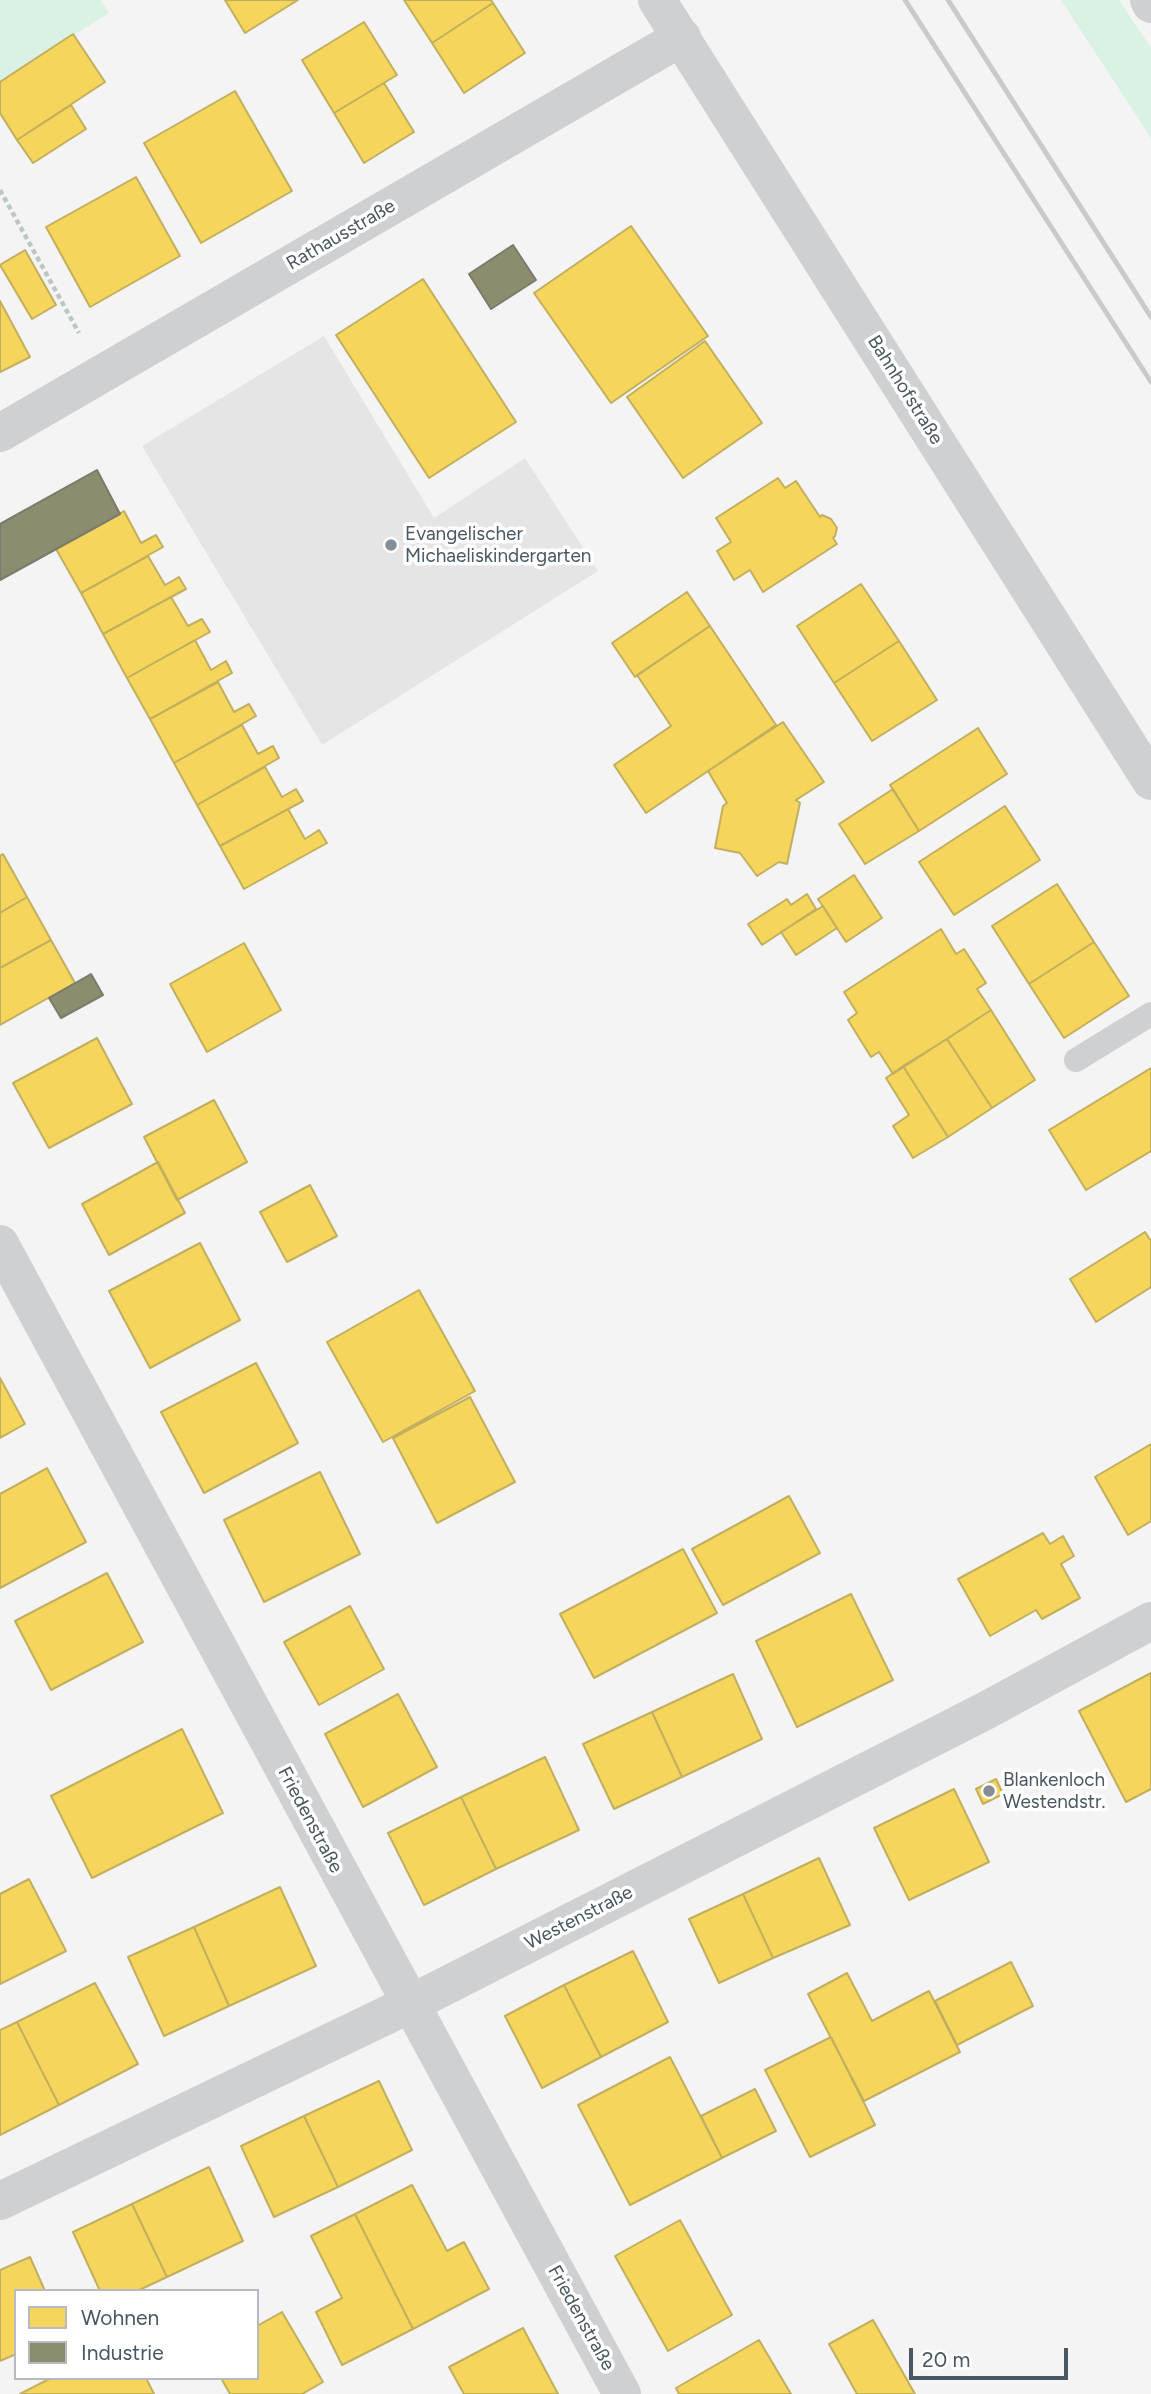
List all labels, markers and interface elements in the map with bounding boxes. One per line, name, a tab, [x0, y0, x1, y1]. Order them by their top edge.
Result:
street label: Rathausstraße	[283, 195, 399, 275]
street label: Bahnhofstraße	[862, 331, 948, 449]
place label: Evangelischer Michaeliskindergarten	[405, 523, 591, 567]
marker: Evangelischer Michaeliskindergarten	[383, 537, 399, 553]
street label: Friedenstraße	[273, 1763, 347, 1877]
place label: Blankenloch Westendstr.	[1003, 1769, 1105, 1813]
marker: Blankenloch Westendstr.	[981, 1783, 997, 1799]
street label: Westenstraße	[521, 1881, 637, 1955]
street label: Friedenstraße	[543, 2261, 619, 2375]
legend	[14, 2289, 259, 2380]
text: Wohnen	[81, 2305, 159, 2330]
scale bar	[913, 2334, 1072, 2378]
text: Industrie	[81, 2340, 164, 2365]
text: 20 m	[922, 2347, 970, 2372]

